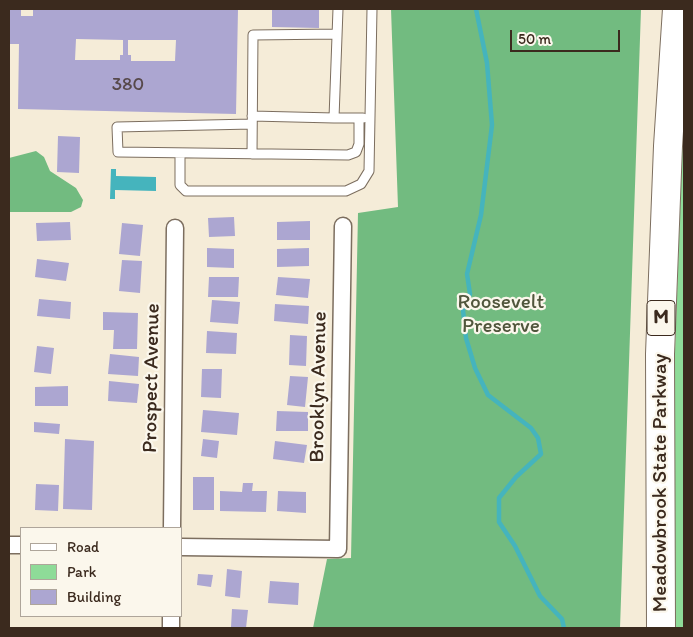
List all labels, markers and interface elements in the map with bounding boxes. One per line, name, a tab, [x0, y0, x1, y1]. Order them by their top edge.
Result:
scale bar	[513, 20, 623, 52]
text: 50 m	[518, 30, 551, 48]
house number: 380	[112, 74, 144, 96]
park label: Roosevelt Preserve	[457, 290, 545, 340]
road number: M	[647, 300, 675, 336]
street label: Prospect Avenue	[138, 303, 166, 453]
street label: Brooklyn Avenue	[305, 311, 333, 463]
street label: Meadowbrook State Parkway	[648, 354, 674, 612]
legend	[20, 527, 182, 617]
text: Road	[67, 538, 99, 556]
text: Park	[67, 563, 97, 581]
text: Building	[67, 588, 121, 606]

